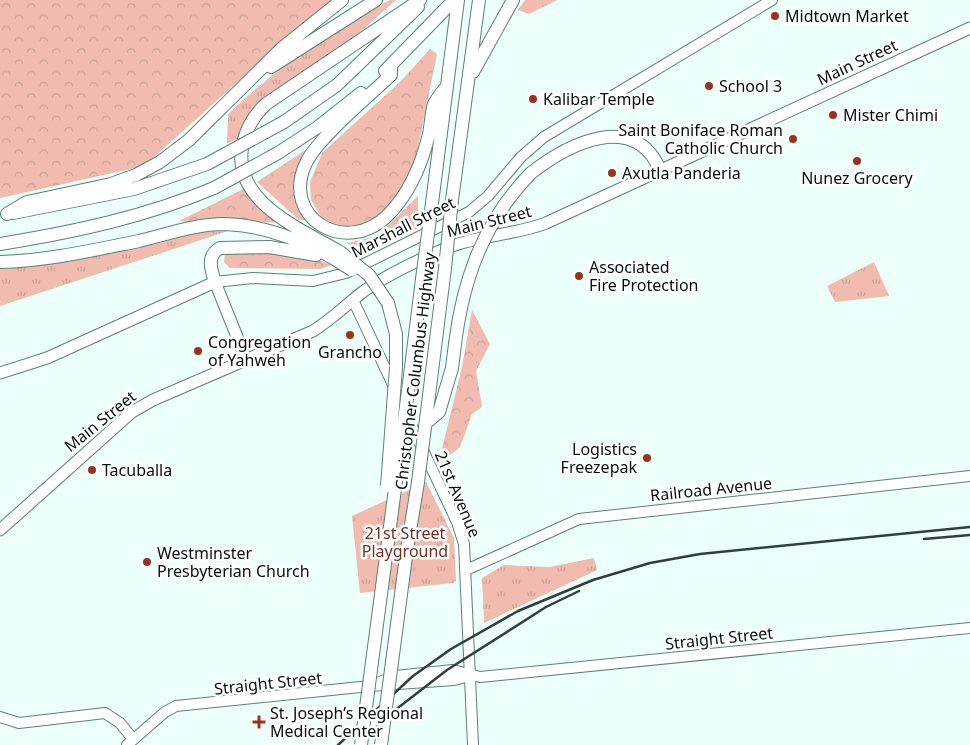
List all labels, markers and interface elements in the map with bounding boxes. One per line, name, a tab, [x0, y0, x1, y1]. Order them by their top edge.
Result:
place label: Midtown Market	[785, 5, 909, 27]
marker: Midtown Market	[769, 10, 781, 22]
street label: Main Street	[813, 34, 901, 90]
place label: School 3	[719, 75, 782, 97]
marker: School 3	[703, 80, 715, 92]
place label: Kalibar Temple	[543, 88, 654, 110]
marker: Kalibar Temple	[527, 93, 539, 105]
place label: Mister Chimi	[843, 104, 938, 126]
marker: Mister Chimi	[827, 109, 839, 121]
place label: Saint Boniface Roman Catholic Church	[618, 119, 783, 159]
marker: Saint Boniface Roman Catholic Church	[787, 133, 799, 145]
marker: Nunez Grocery	[851, 155, 863, 167]
place label: Axutla Panderia	[622, 162, 741, 184]
marker: Axutla Panderia	[606, 167, 618, 179]
place label: Nunez Grocery	[801, 167, 914, 189]
street label: Marshall Street	[347, 191, 459, 263]
street label: Main Street	[444, 200, 534, 242]
street label: Christopher Columbus Highway	[390, 250, 441, 491]
place label: Associated Fire Protection	[589, 256, 699, 296]
marker: Associated Fire Protection	[573, 270, 585, 282]
marker: Grancho	[344, 329, 356, 341]
place label: Congregation of Yahweh	[208, 331, 311, 371]
place label: Grancho	[318, 341, 382, 363]
marker: Congregation of Yahweh	[192, 345, 204, 357]
street label: Main Street	[60, 385, 141, 457]
place label: Logistics Freezepak	[561, 438, 637, 478]
street label: 21st Avenue	[430, 447, 486, 541]
marker: Logistics Freezepak	[641, 452, 653, 464]
place label: Tacuballa	[102, 459, 172, 481]
marker: Tacuballa	[86, 464, 98, 476]
street label: Railroad Avenue	[649, 472, 773, 506]
park label: 21st Street Playground	[362, 522, 448, 562]
place label: Westminster Presbyterian Church	[157, 542, 310, 582]
marker: Westminster Presbyterian Church	[141, 556, 153, 568]
street label: Straight Street	[664, 621, 774, 655]
street label: Straight Street	[213, 666, 323, 700]
place label: St. Joseph’s Regional Medical Center	[270, 702, 423, 742]
marker: St. Joseph’s Regional Medical Center	[252, 715, 266, 729]

